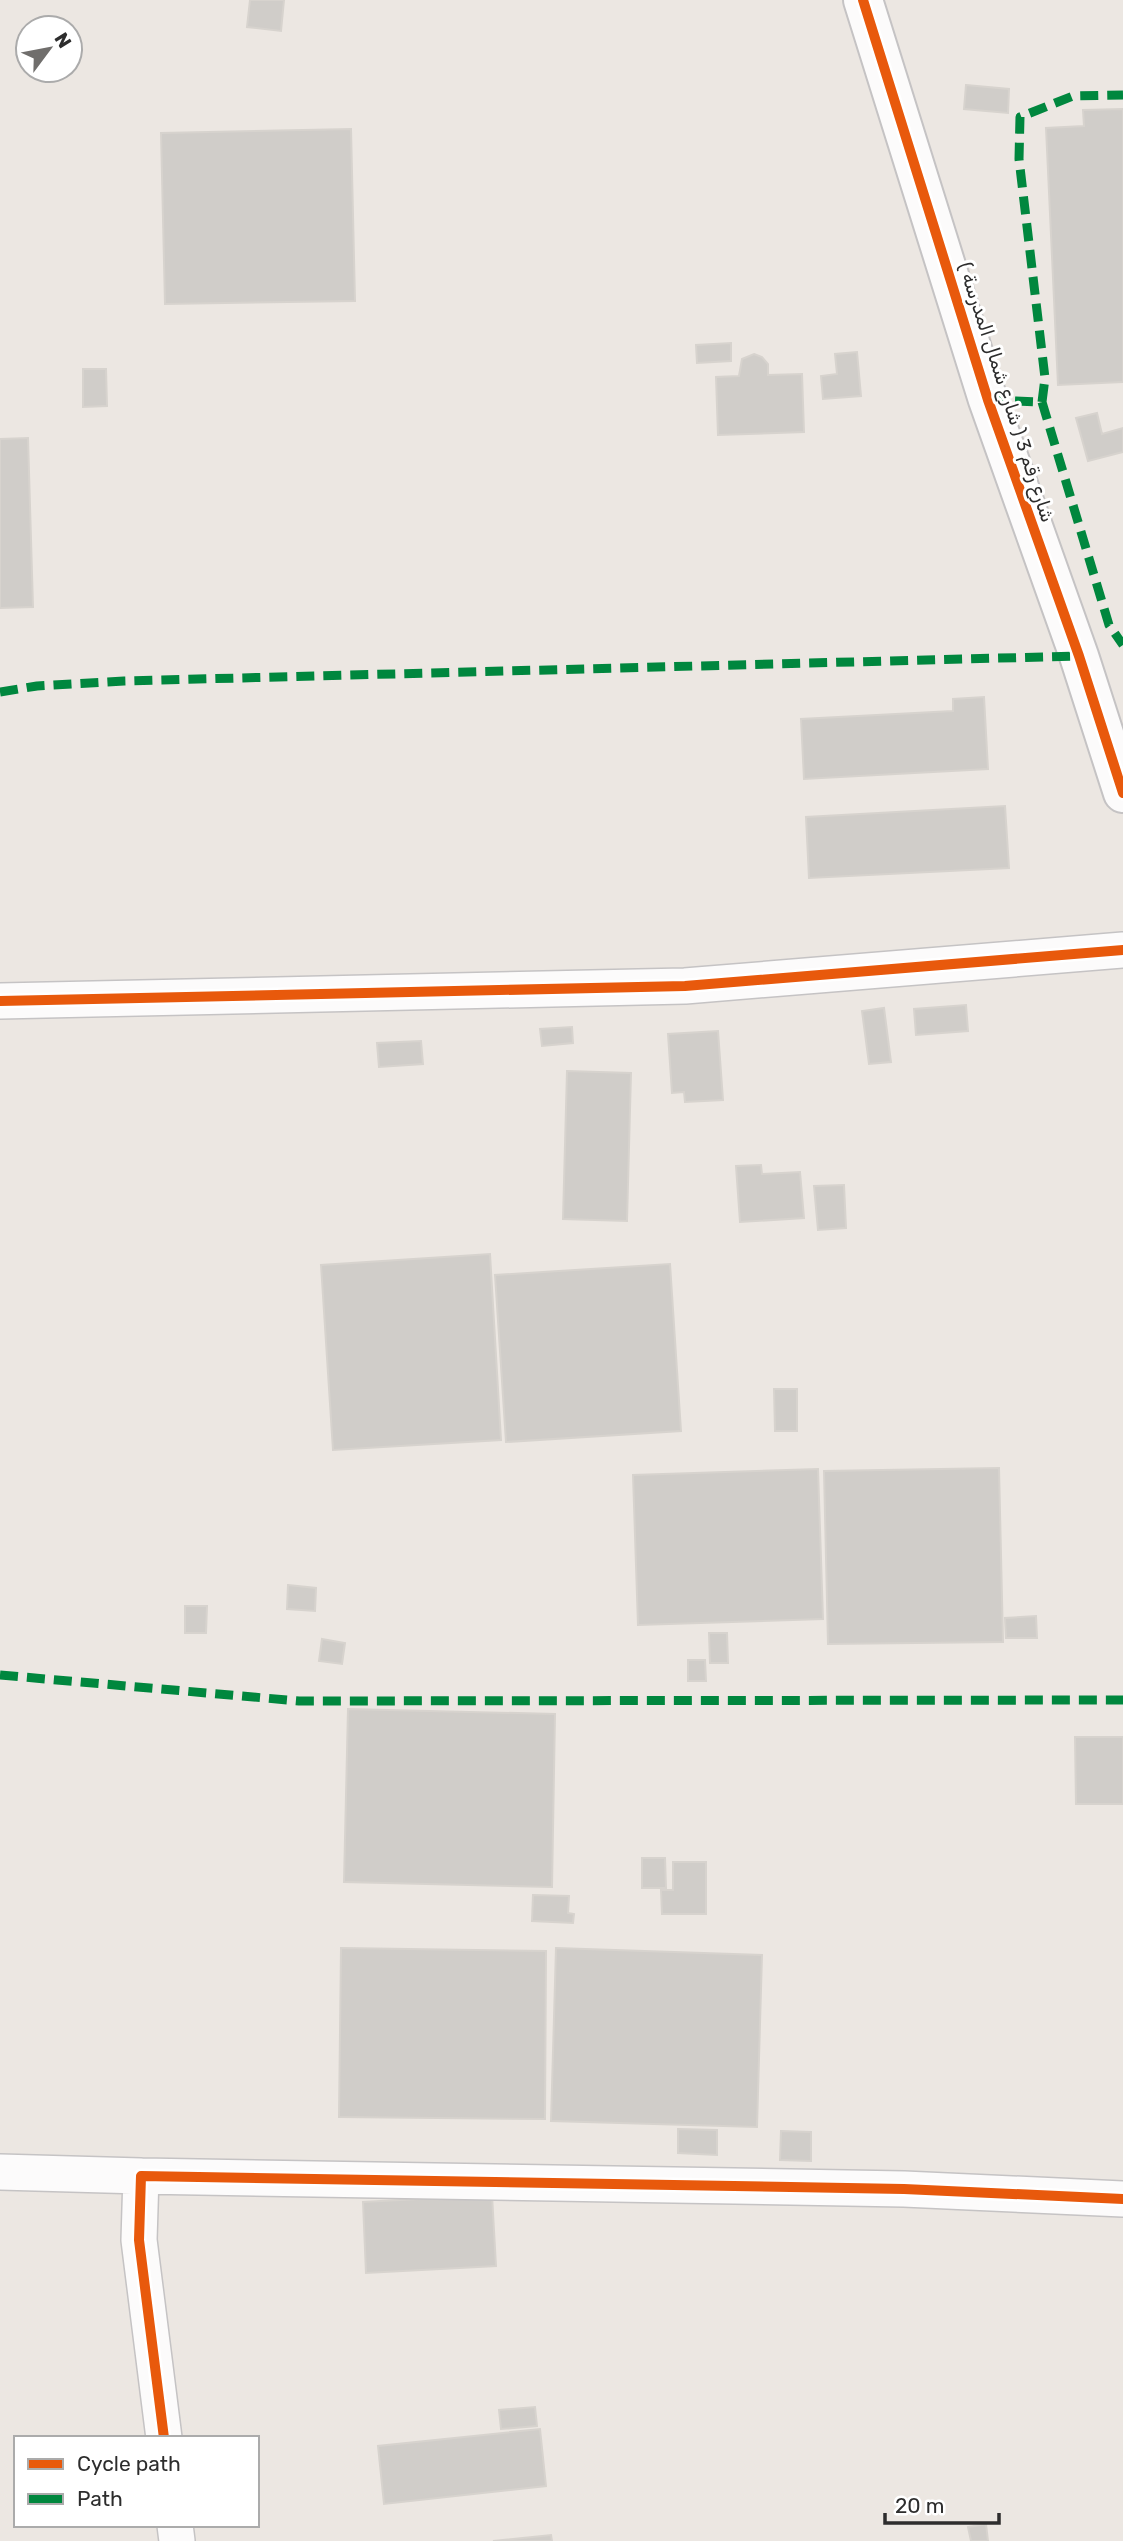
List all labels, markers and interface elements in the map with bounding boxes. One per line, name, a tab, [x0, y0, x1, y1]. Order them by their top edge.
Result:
north arrow	[14, 14, 84, 84]
text: N	[50, 28, 76, 52]
street label: شارع رقم 3 ( شارع شمال المدرسة )	[952, 259, 1059, 526]
legend	[14, 2436, 259, 2527]
text: Cycle path	[77, 2451, 181, 2476]
scale bar	[885, 2482, 999, 2526]
text: Path	[77, 2486, 123, 2511]
text: 20 m	[895, 2493, 944, 2518]

